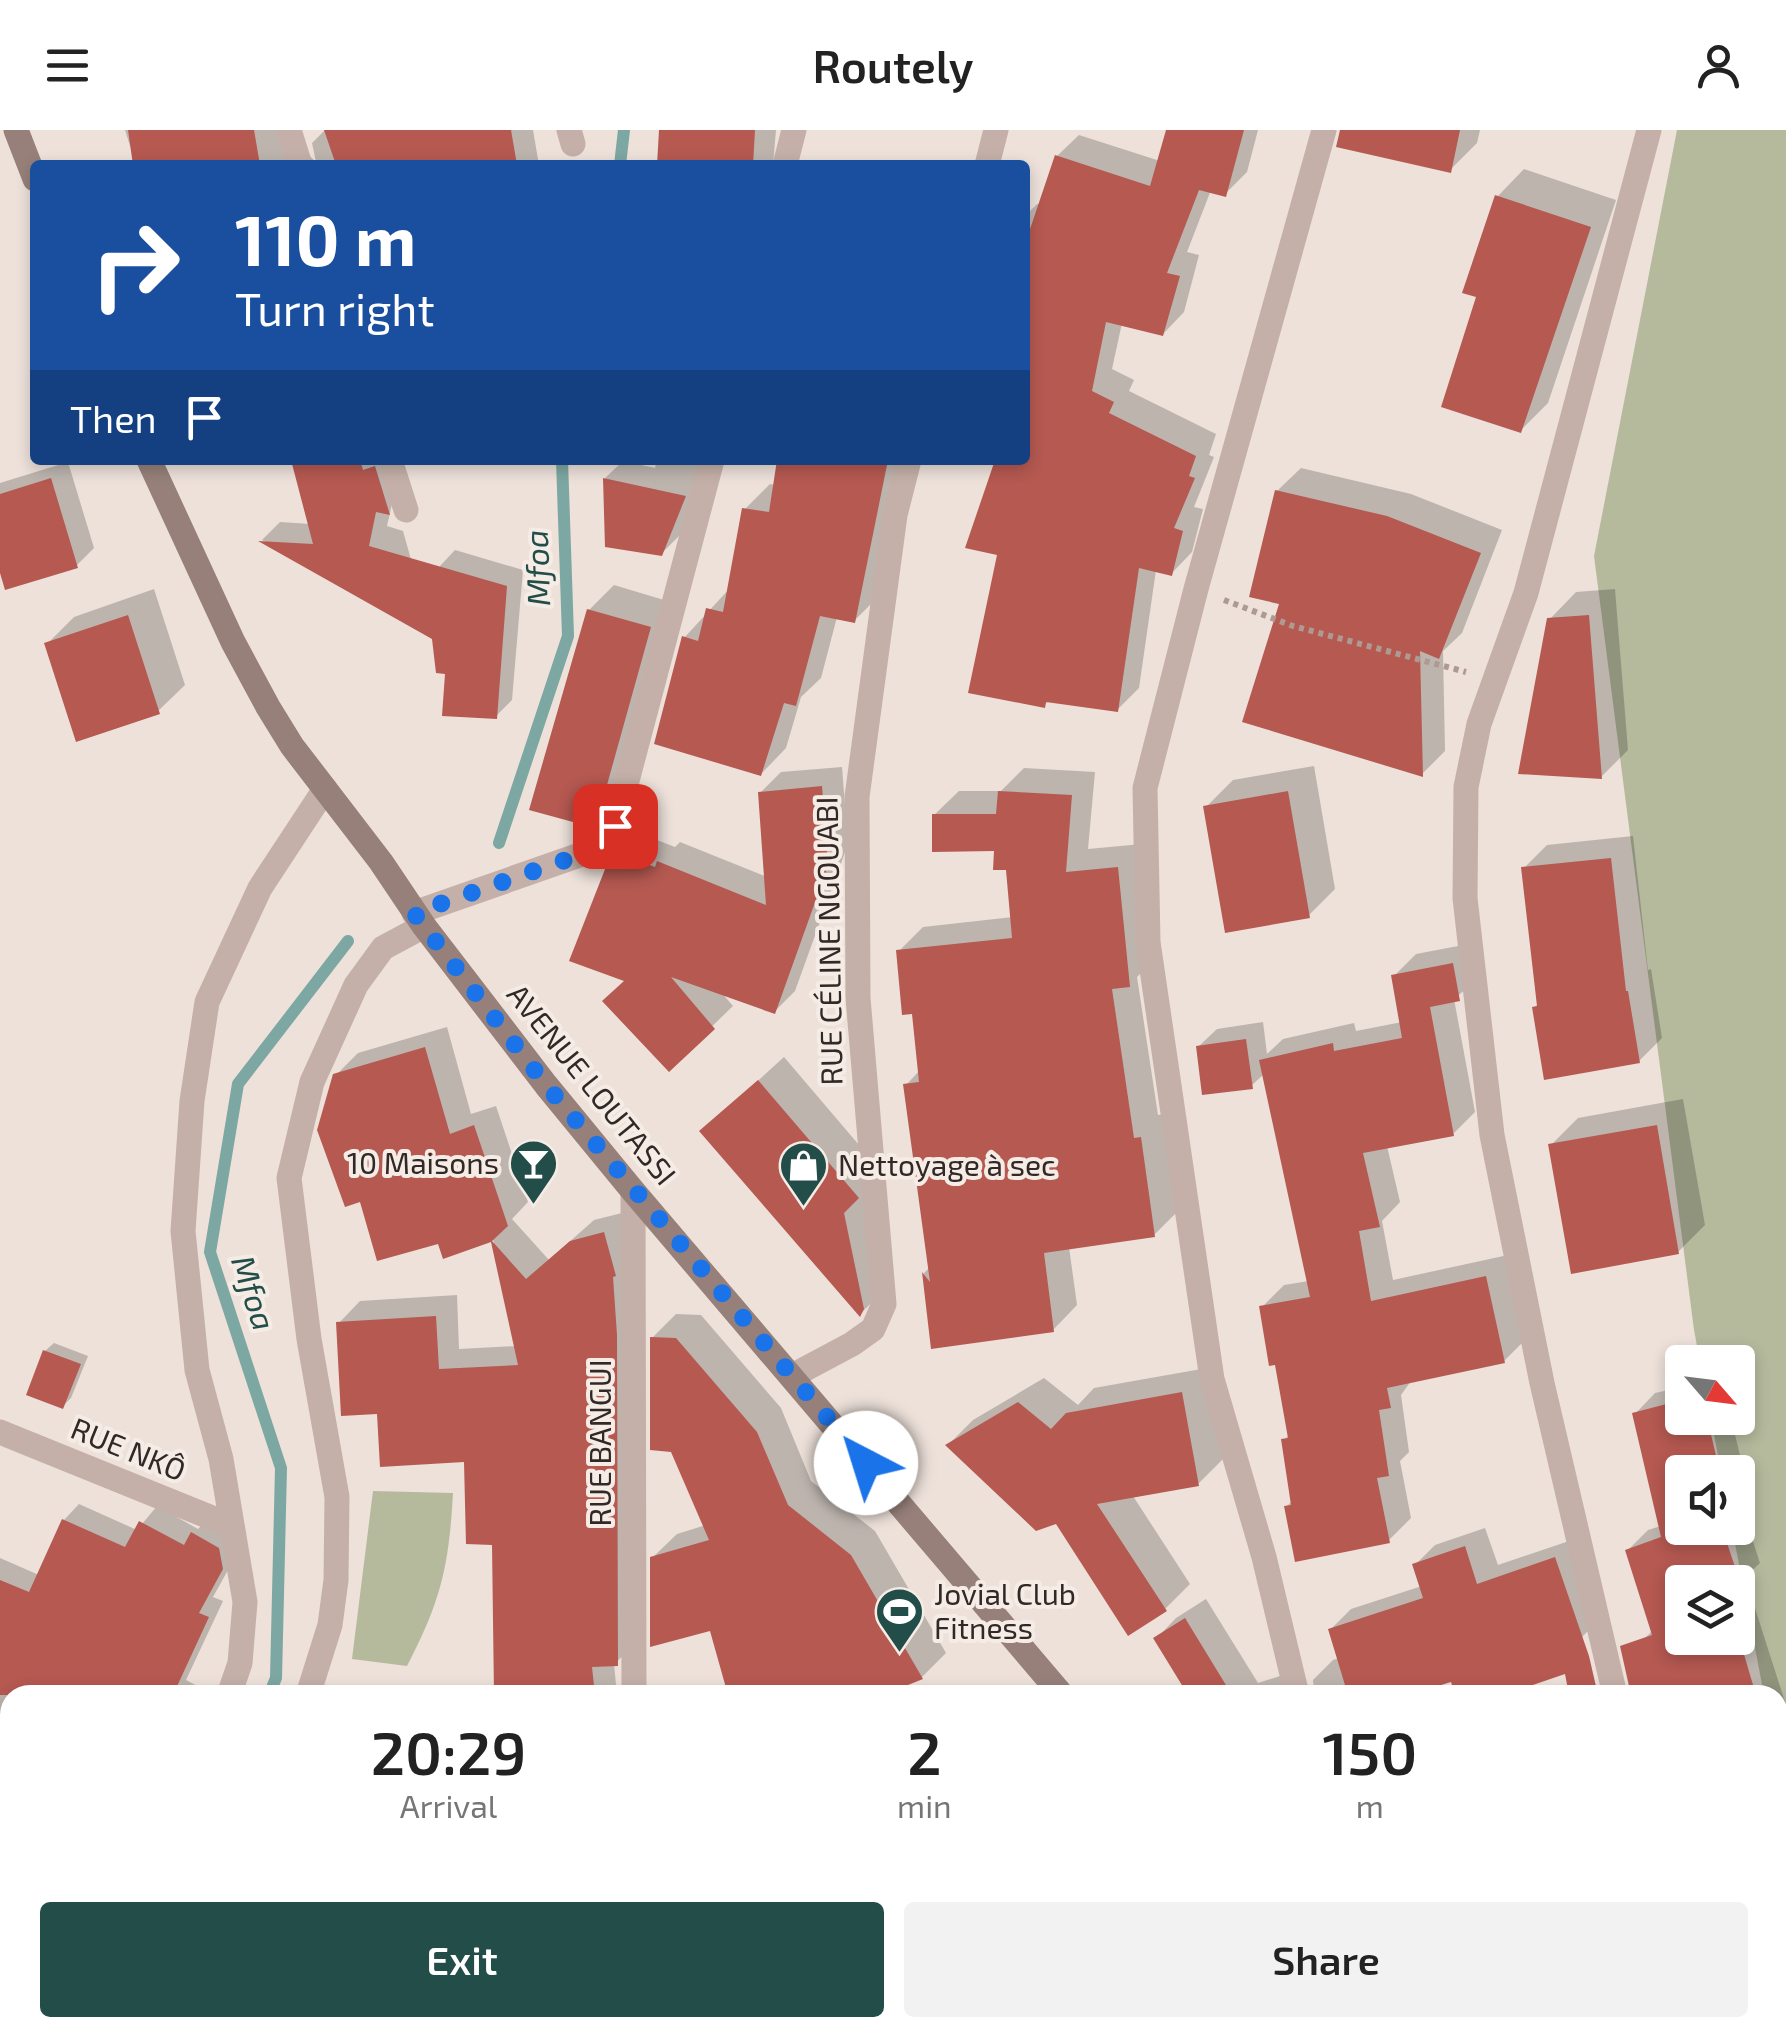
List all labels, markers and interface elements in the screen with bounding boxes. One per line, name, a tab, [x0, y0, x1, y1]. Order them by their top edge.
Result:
icon: menu	[40, 38, 95, 93]
text: Routely	[812, 38, 974, 92]
icon: person	[1691, 38, 1746, 93]
text: 110 m	[235, 196, 416, 280]
icon: right	[70, 200, 200, 330]
text: Turn right	[235, 281, 435, 335]
icon: arrive	[177, 390, 232, 445]
text: Then	[70, 395, 157, 441]
water label: Mfoa	[516, 529, 557, 607]
pin	[573, 784, 658, 869]
street label: RUE CÉLINE NGOUABI	[807, 796, 849, 1086]
icon: arrive	[588, 799, 643, 854]
street label: AVENUE LOUTASSI	[500, 976, 685, 1191]
bar icon: 10 Maisons	[508, 1138, 560, 1206]
shop icon: Nettoyage à sec	[777, 1140, 829, 1208]
place label: 10 Maisons	[347, 1144, 499, 1180]
place label: Nettoyage à sec	[838, 1146, 1056, 1182]
water label: Mfoa	[224, 1250, 285, 1335]
north arrow	[1665, 1345, 1755, 1435]
map controls	[1665, 1345, 1755, 1655]
street label: RUE BANGUI	[581, 1359, 617, 1527]
street label: RUE NKÔ	[66, 1409, 191, 1487]
position arrow	[814, 1411, 918, 1515]
button: sound	[1665, 1455, 1755, 1545]
button: layers	[1665, 1565, 1755, 1655]
place label: Jovial Club Fitness	[934, 1575, 1076, 1645]
sports icon: Jovial Club Fitness	[873, 1586, 925, 1654]
text: 20:29	[371, 1715, 526, 1787]
text: 2	[907, 1715, 942, 1787]
text: 150	[1322, 1715, 1417, 1787]
text: Arrival	[400, 1786, 497, 1824]
text: min	[897, 1786, 952, 1824]
text: m	[1356, 1786, 1384, 1824]
button: Exit	[40, 1902, 884, 2017]
button: Share	[904, 1902, 1748, 2017]

